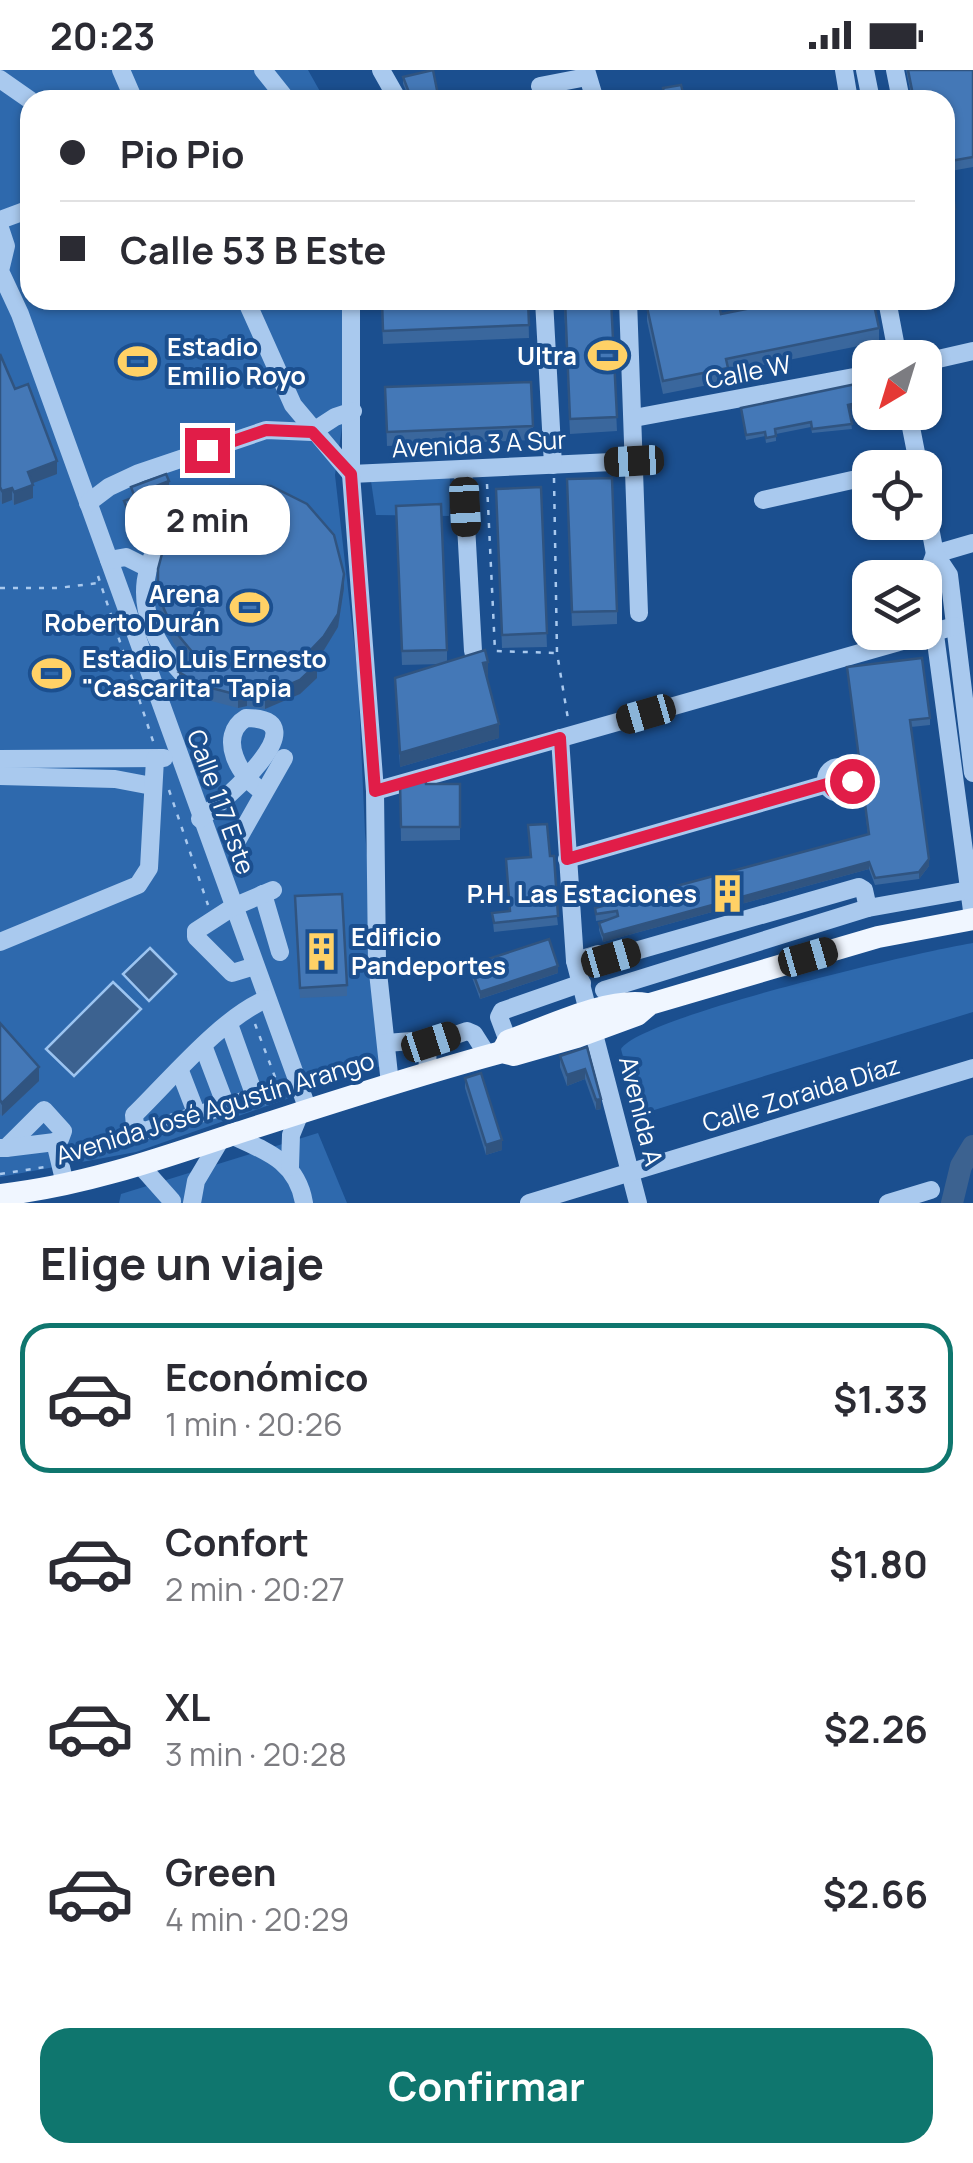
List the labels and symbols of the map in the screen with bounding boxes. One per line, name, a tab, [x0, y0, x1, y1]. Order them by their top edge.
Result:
place label: Estadio Emilio Royo	[167, 329, 306, 393]
sports icon: Ultra	[586, 335, 628, 377]
place label: Ultra	[517, 338, 577, 373]
sports icon: Estadio Emilio Royo	[116, 340, 158, 382]
north arrow	[852, 340, 942, 430]
street label: Calle W	[702, 346, 794, 397]
street label: Avenida 3 A Sur	[391, 421, 567, 466]
route end	[185, 428, 230, 473]
car	[603, 444, 665, 478]
car	[448, 476, 482, 538]
callout: 2 min	[124, 485, 290, 555]
place label: Arena Roberto Durán	[44, 576, 220, 640]
sports icon: Arena Roberto Durán	[229, 587, 271, 629]
place label: Estadio Luis Ernesto "Cascarita" Tapia	[82, 641, 327, 705]
sports icon: Estadio Luis Ernesto "Cascarita" Tapia	[31, 652, 73, 694]
car	[613, 691, 679, 737]
street label: Calle 117 Este	[179, 725, 264, 879]
route start	[830, 759, 875, 804]
building icon: P.H. Las Estaciones	[706, 873, 748, 915]
place label: P.H. Las Estaciones	[467, 876, 697, 911]
place label: Edificio Pandeportes	[351, 919, 506, 983]
building icon: Edificio Pandeportes	[300, 930, 342, 972]
car	[775, 934, 841, 980]
car	[578, 935, 644, 981]
car	[398, 1018, 464, 1066]
street label: Avenida José Agustín Arango	[51, 1042, 379, 1173]
street label: Calle Zoraida Díaz	[698, 1047, 904, 1140]
street label: Avenida A	[611, 1053, 672, 1169]

